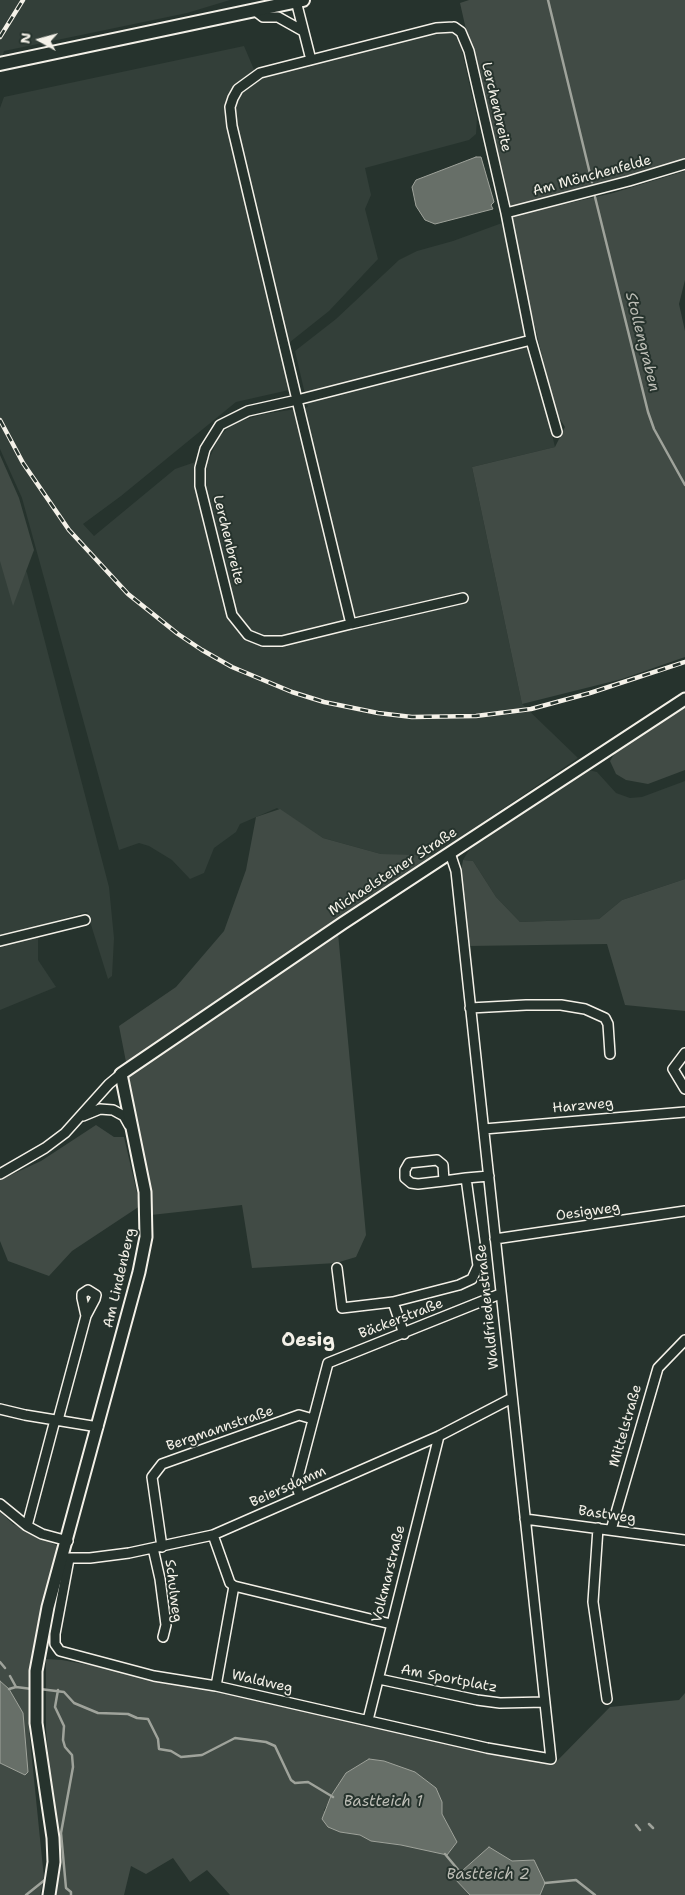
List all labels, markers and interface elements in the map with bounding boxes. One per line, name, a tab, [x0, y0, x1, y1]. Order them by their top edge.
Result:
north arrow	[15, 15, 65, 65]
text: N	[16, 32, 35, 45]
street label: Lerchenbreite	[478, 60, 514, 154]
street label: Am Mönchenfelde	[531, 152, 653, 200]
water label: Stollengraben	[621, 290, 663, 394]
street label: Lerchenbreite	[209, 493, 247, 587]
street label: Michaelsteiner Straße	[326, 824, 460, 920]
street label: Harzweg	[552, 1095, 614, 1117]
street label: Oesigweg	[555, 1199, 621, 1225]
street label: Am Lindenberg	[100, 1226, 140, 1330]
street label: Waldfriedenstraße	[473, 1243, 503, 1371]
street label: Bäckerstraße	[356, 1295, 446, 1343]
district label: Oesig	[281, 1330, 335, 1352]
street label: Mittelstraße	[606, 1383, 646, 1469]
street label: Bergmannstraße	[164, 1403, 276, 1455]
street label: Beiersdamm	[247, 1463, 329, 1511]
street label: Bastweg	[577, 1503, 637, 1527]
street label: Volkmarstraße	[369, 1524, 409, 1624]
street label: Schulweg	[161, 1559, 185, 1623]
street label: Am Sportplatz	[399, 1661, 499, 1697]
street label: Waldweg	[230, 1667, 294, 1697]
water label: Bastteich 1	[344, 1793, 422, 1811]
water label: Bastteich 2	[447, 1866, 529, 1884]

